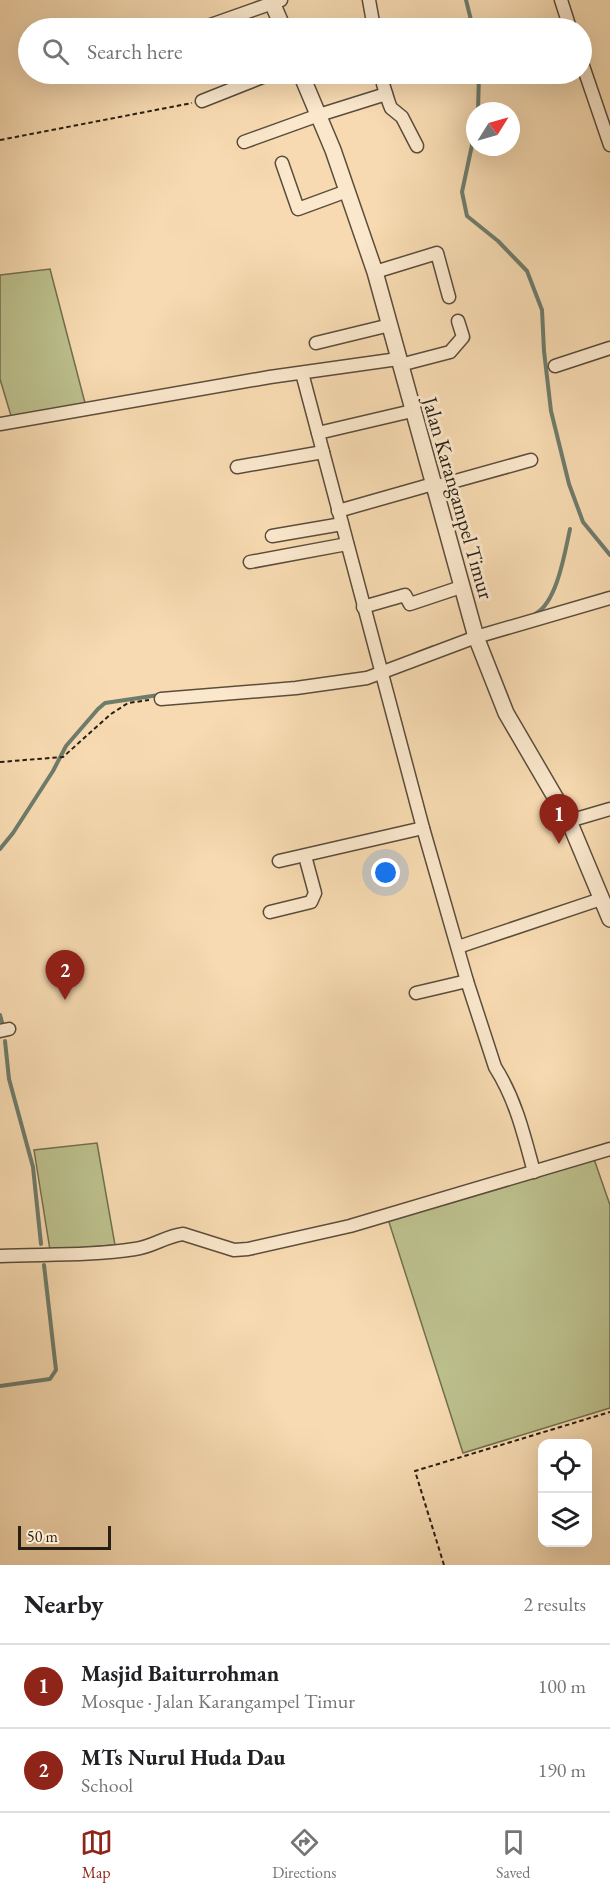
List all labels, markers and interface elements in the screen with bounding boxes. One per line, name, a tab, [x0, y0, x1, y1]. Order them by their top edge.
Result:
search box	[18, 18, 592, 84]
icon: search	[39, 35, 72, 68]
text: Search here	[87, 37, 182, 66]
north arrow	[466, 102, 520, 156]
street label: Jalan Karangampel Timur	[416, 392, 500, 602]
pin: 1	[540, 794, 578, 844]
your location	[371, 858, 400, 887]
pin: 2	[46, 950, 84, 1000]
map controls	[538, 1439, 592, 1547]
button: locate	[538, 1439, 592, 1493]
button: layers	[538, 1493, 592, 1547]
scale bar	[18, 1523, 111, 1550]
text: 50 m	[27, 1526, 58, 1547]
text: Nearby	[24, 1587, 104, 1621]
text: 2 results	[523, 1591, 586, 1617]
text: Masjid Baiturrohman	[81, 1659, 279, 1688]
text: 1	[38, 1673, 49, 1699]
text: 100 m	[538, 1673, 586, 1699]
text: Mosque · Jalan Karangampel Timur	[81, 1688, 355, 1714]
text: MTs Nurul Huda Dau	[81, 1743, 285, 1772]
text: 2	[38, 1757, 49, 1783]
text: 190 m	[538, 1757, 586, 1783]
text: School	[81, 1772, 133, 1798]
tab: Map	[80, 1826, 113, 1883]
tab: Directions	[272, 1826, 337, 1883]
tab: Saved	[496, 1826, 530, 1883]

